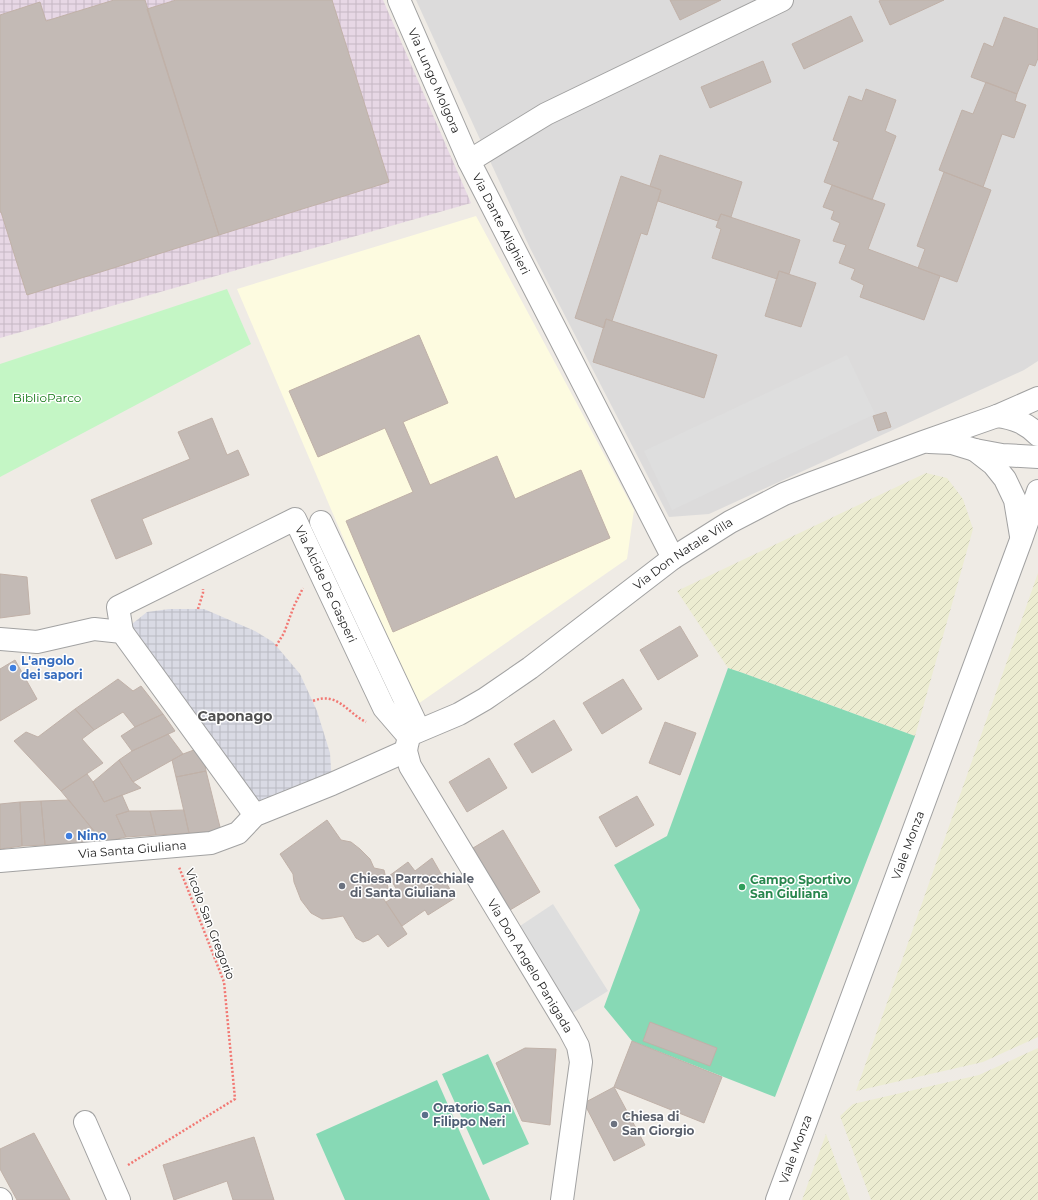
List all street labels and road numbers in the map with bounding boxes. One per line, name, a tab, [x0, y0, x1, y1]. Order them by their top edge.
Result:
street label: Via Lungo Molgora	[405, 26, 464, 135]
street label: Via Dante Alighieri	[469, 171, 533, 277]
street label: Via Don Natale Villa	[630, 514, 735, 593]
street label: Via Alcide De Gasperi	[292, 523, 360, 645]
street label: Viale Monza	[888, 809, 927, 882]
street label: Via Santa Giuliana	[78, 837, 187, 861]
street label: Vicolo San Gregorio	[182, 866, 239, 981]
street label: Via Don Angelo Panigada	[484, 896, 576, 1036]
street label: Viale Monza	[776, 1113, 815, 1186]

